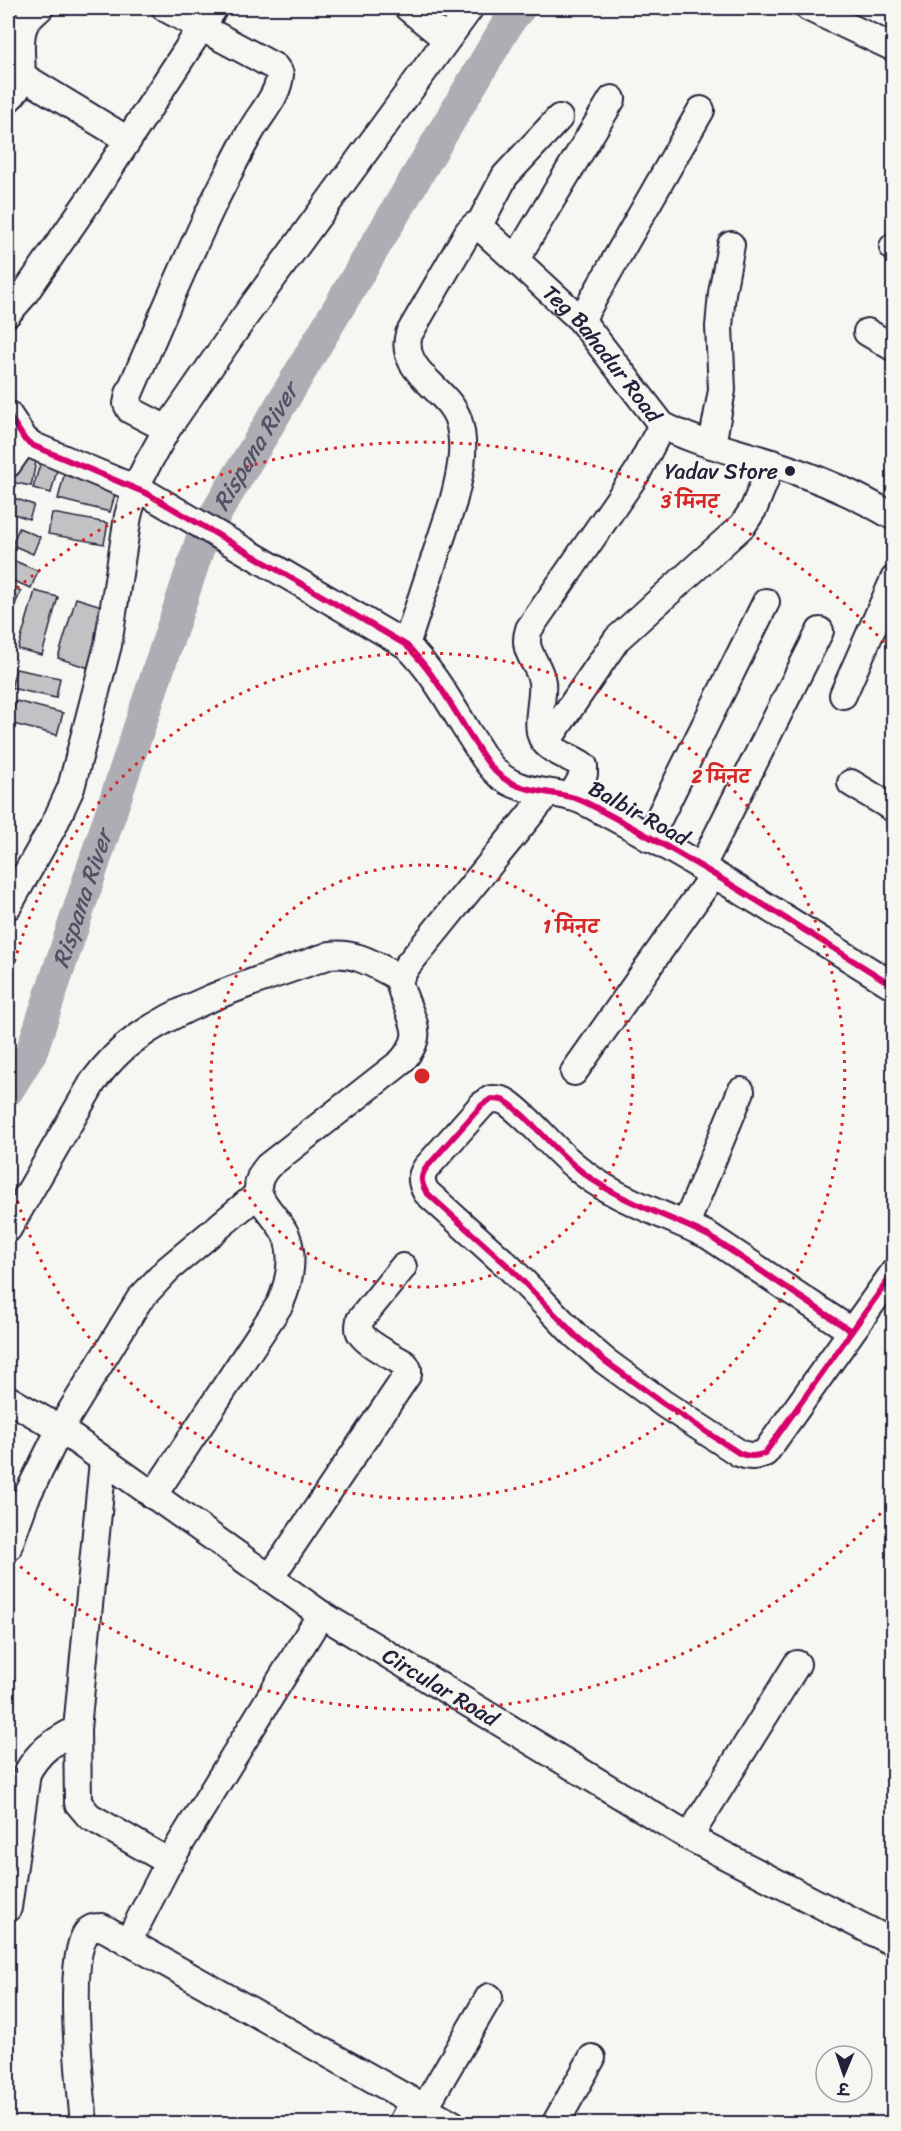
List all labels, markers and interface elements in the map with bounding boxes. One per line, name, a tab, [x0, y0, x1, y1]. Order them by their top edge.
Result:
street label: Teg Bahadur Road	[534, 274, 674, 432]
water label: Rispana River	[201, 371, 312, 519]
place label: Yadav Store	[665, 452, 778, 491]
marker: Yadav Store	[783, 464, 797, 478]
text: 3 मिनट	[660, 486, 721, 518]
text: 2 मिनट	[691, 761, 753, 793]
street label: Balbir Road	[581, 769, 698, 858]
water label: Rispana River	[40, 820, 126, 973]
text: 1 मिनट	[543, 911, 601, 943]
centre of rings	[412, 1066, 432, 1086]
street label: Circular Road	[375, 1636, 508, 1738]
north arrow	[814, 2044, 874, 2104]
text: उ	[836, 2074, 851, 2103]

